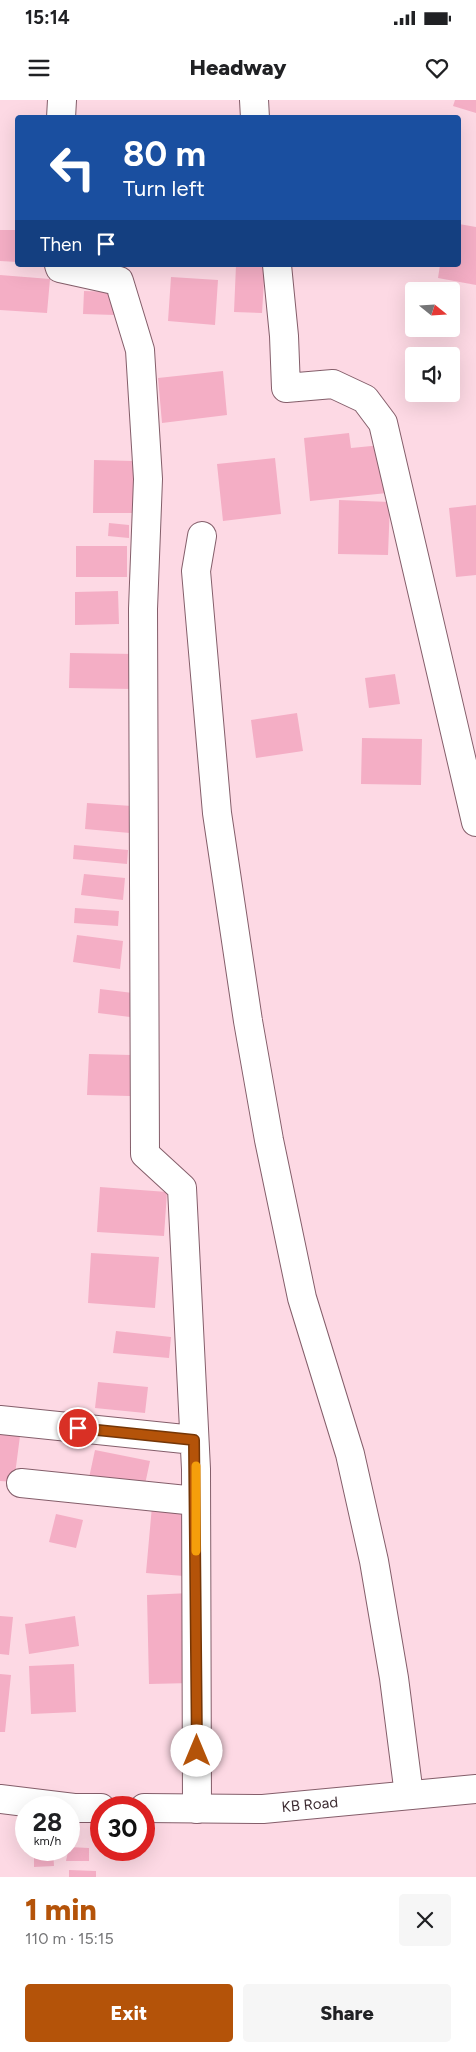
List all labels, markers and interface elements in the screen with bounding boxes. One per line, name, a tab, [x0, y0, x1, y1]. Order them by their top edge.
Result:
text: 15:14	[25, 6, 70, 29]
icon: menu	[25, 54, 53, 82]
text: Headway	[189, 54, 287, 81]
icon: heart	[423, 54, 451, 82]
text: 80 m	[123, 133, 206, 175]
icon: left	[40, 135, 105, 200]
text: Turn left	[123, 175, 205, 202]
icon: arrive	[92, 230, 120, 258]
text: Then	[40, 233, 82, 256]
north arrow	[405, 282, 460, 338]
map controls	[405, 282, 460, 402]
button: sound	[405, 347, 460, 402]
pin	[57, 1407, 99, 1449]
icon: arrive	[64, 1414, 92, 1442]
position arrow	[170, 1724, 222, 1776]
street label: KB Road	[281, 1793, 339, 1816]
speed limit sign: 30	[90, 1796, 155, 1861]
text: 28	[33, 1807, 62, 1837]
text: km/h	[34, 1834, 61, 1848]
text: 1 min	[25, 1891, 97, 1928]
button: close	[399, 1894, 451, 1946]
text: 110 m · 15:15	[25, 1929, 114, 1948]
button: Exit	[25, 1984, 233, 2042]
button: Share	[243, 1984, 451, 2042]

